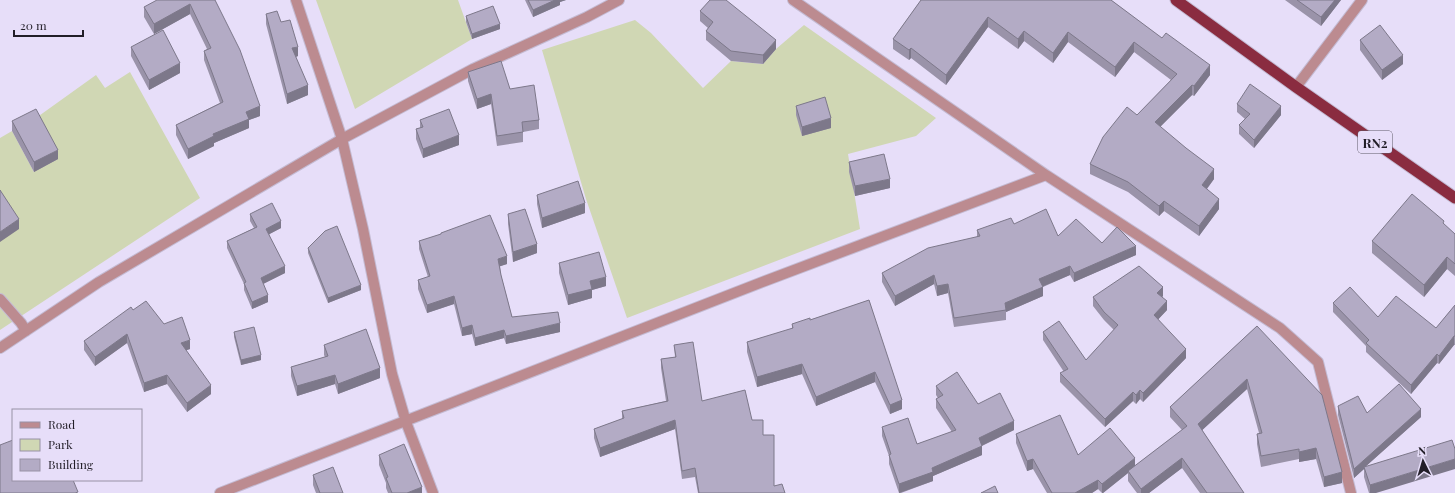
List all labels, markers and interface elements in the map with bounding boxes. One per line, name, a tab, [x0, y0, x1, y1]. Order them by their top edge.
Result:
scale bar	[14, 12, 83, 38]
text: 20 m	[20, 17, 47, 33]
road number: RN2	[1358, 131, 1392, 153]
legend	[12, 409, 142, 481]
text: Road	[48, 416, 75, 432]
text: Park	[48, 436, 73, 452]
north arrow	[1403, 441, 1443, 481]
text: N	[1417, 443, 1427, 458]
text: Building	[48, 456, 94, 472]

